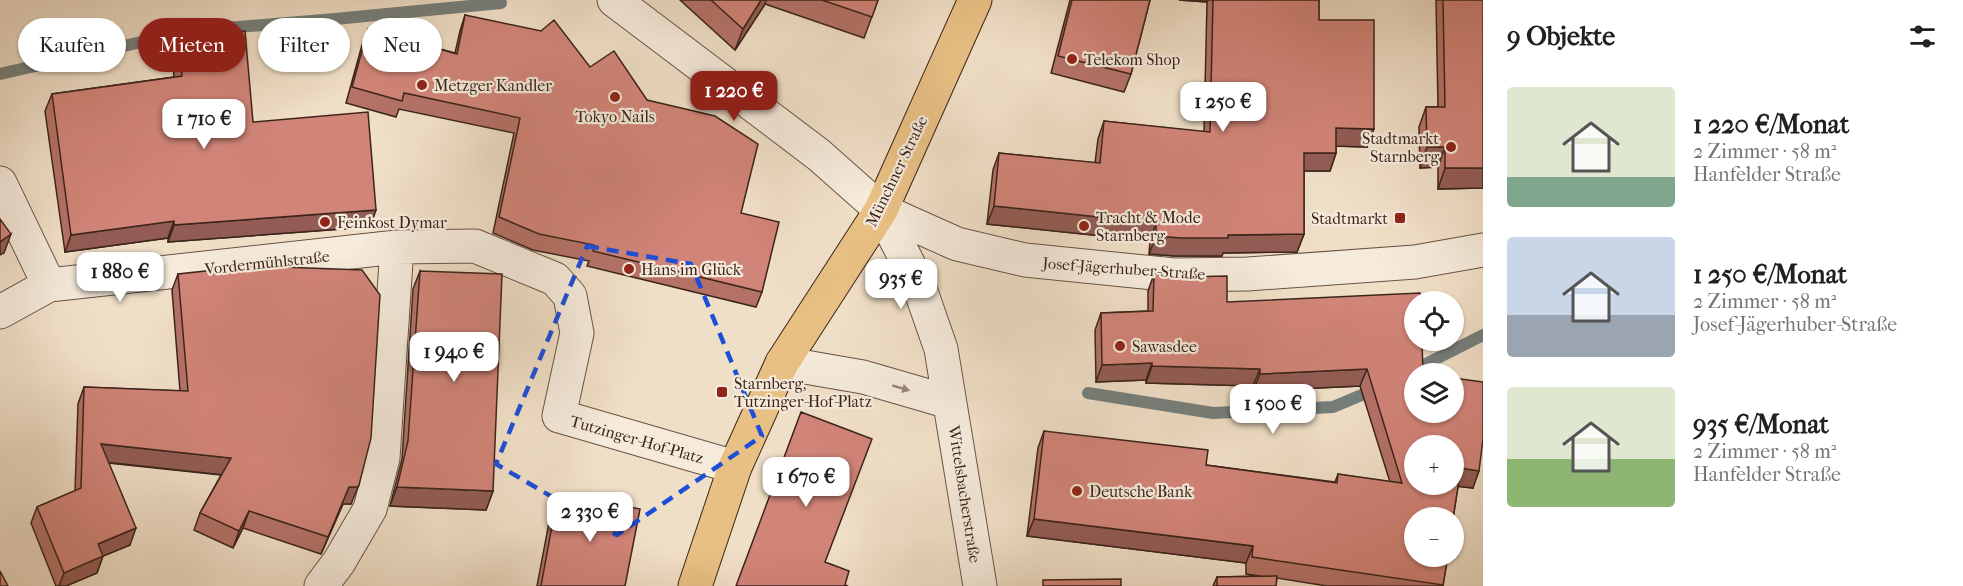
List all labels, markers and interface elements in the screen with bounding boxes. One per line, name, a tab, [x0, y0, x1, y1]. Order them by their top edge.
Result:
chip: Kaufen	[18, 18, 126, 72]
chip: Mieten	[138, 18, 246, 72]
chip: Filter	[258, 18, 350, 72]
chip: Neu	[362, 18, 442, 72]
icon: filters	[1906, 20, 1939, 53]
text: 9 Objekte	[1507, 21, 1615, 52]
place label: Telekom Shop	[1084, 50, 1181, 69]
marker: Telekom Shop	[1065, 52, 1079, 66]
pin: 1 220 €	[679, 71, 789, 122]
place label: Metzger Kandler	[434, 76, 552, 95]
marker: Metzger Kandler	[415, 78, 429, 92]
text: 1 220 €	[704, 79, 764, 102]
pin: 1 250 €	[1168, 82, 1278, 133]
marker: Tokyo Nails	[608, 90, 622, 104]
text: 1 250 €	[1194, 90, 1252, 113]
pin: 1 710 €	[149, 99, 259, 150]
text: 1 710 €	[176, 107, 232, 130]
place label: Tokyo Nails	[575, 107, 655, 126]
text: 1 220 €/Monat	[1693, 109, 1849, 140]
icon: home	[1555, 111, 1627, 183]
street label: Münchner Straße	[861, 113, 932, 230]
place label: Stadtmarkt Starnberg	[1362, 129, 1439, 166]
marker: Stadtmarkt Starnberg	[1444, 140, 1458, 154]
text: 2 Zimmer · 58 m²	[1693, 140, 1836, 163]
text: Hanfelder Straße	[1693, 163, 1841, 186]
place label: Tracht & Mode Starnberg	[1096, 208, 1201, 245]
place label: Stadtmarkt	[1311, 209, 1388, 228]
marker: Stadtmarkt	[1393, 211, 1407, 225]
place label: Feinkost Dymar	[337, 213, 447, 232]
marker: Feinkost Dymar	[318, 215, 332, 229]
marker: Tracht & Mode Starnberg	[1077, 219, 1091, 233]
street label: Vordermühlstraße	[203, 246, 331, 279]
pin: 1 880 €	[65, 252, 175, 303]
street label: Josef-Jägerhuber-Straße	[1040, 253, 1206, 284]
pin: 935 €	[859, 259, 943, 310]
text: 1 250 €/Monat	[1693, 259, 1847, 290]
text: 1 880 €	[91, 260, 149, 283]
place label: Hans im Glück	[641, 260, 742, 279]
icon: home	[1555, 261, 1627, 333]
marker: Hans im Glück	[622, 262, 636, 276]
text: 935 €	[879, 267, 923, 290]
text: 2 Zimmer · 58 m²	[1693, 290, 1836, 313]
map controls	[1404, 291, 1464, 567]
button: locate	[1404, 291, 1464, 351]
text: Josef-Jägerhuber-Straße	[1693, 313, 1897, 336]
pin: 1 940 €	[399, 332, 509, 383]
place label: Sawasdee	[1132, 337, 1197, 356]
marker: Sawasdee	[1113, 339, 1127, 353]
text: 1 940 €	[424, 340, 484, 363]
button: layers	[1404, 363, 1464, 423]
place label: Starnberg, Tutzinger-Hof-Platz	[734, 374, 872, 411]
one-way arrow	[892, 384, 910, 393]
pin: 1 500 €	[1218, 384, 1328, 435]
marker: Starnberg, Tutzinger-Hof-Platz	[715, 385, 729, 399]
text: 1 500 €	[1244, 392, 1302, 415]
text: 935 €/Monat	[1693, 409, 1829, 440]
street label: Tutzinger-Hof-Platz	[568, 411, 706, 468]
icon: home	[1555, 411, 1627, 483]
street label: Wittelsbacherstraße	[944, 423, 985, 564]
button: +	[1404, 435, 1464, 495]
text: 2 Zimmer · 58 m²	[1693, 440, 1836, 463]
pin: 1 670 €	[751, 457, 861, 508]
text: Hanfelder Straße	[1693, 463, 1841, 486]
text: 1 670 €	[777, 465, 835, 488]
place label: Deutsche Bank	[1089, 482, 1193, 501]
marker: Deutsche Bank	[1070, 484, 1084, 498]
pin: 2 330 €	[535, 492, 645, 543]
text: 2 330 €	[561, 500, 619, 523]
button: −	[1404, 507, 1464, 567]

